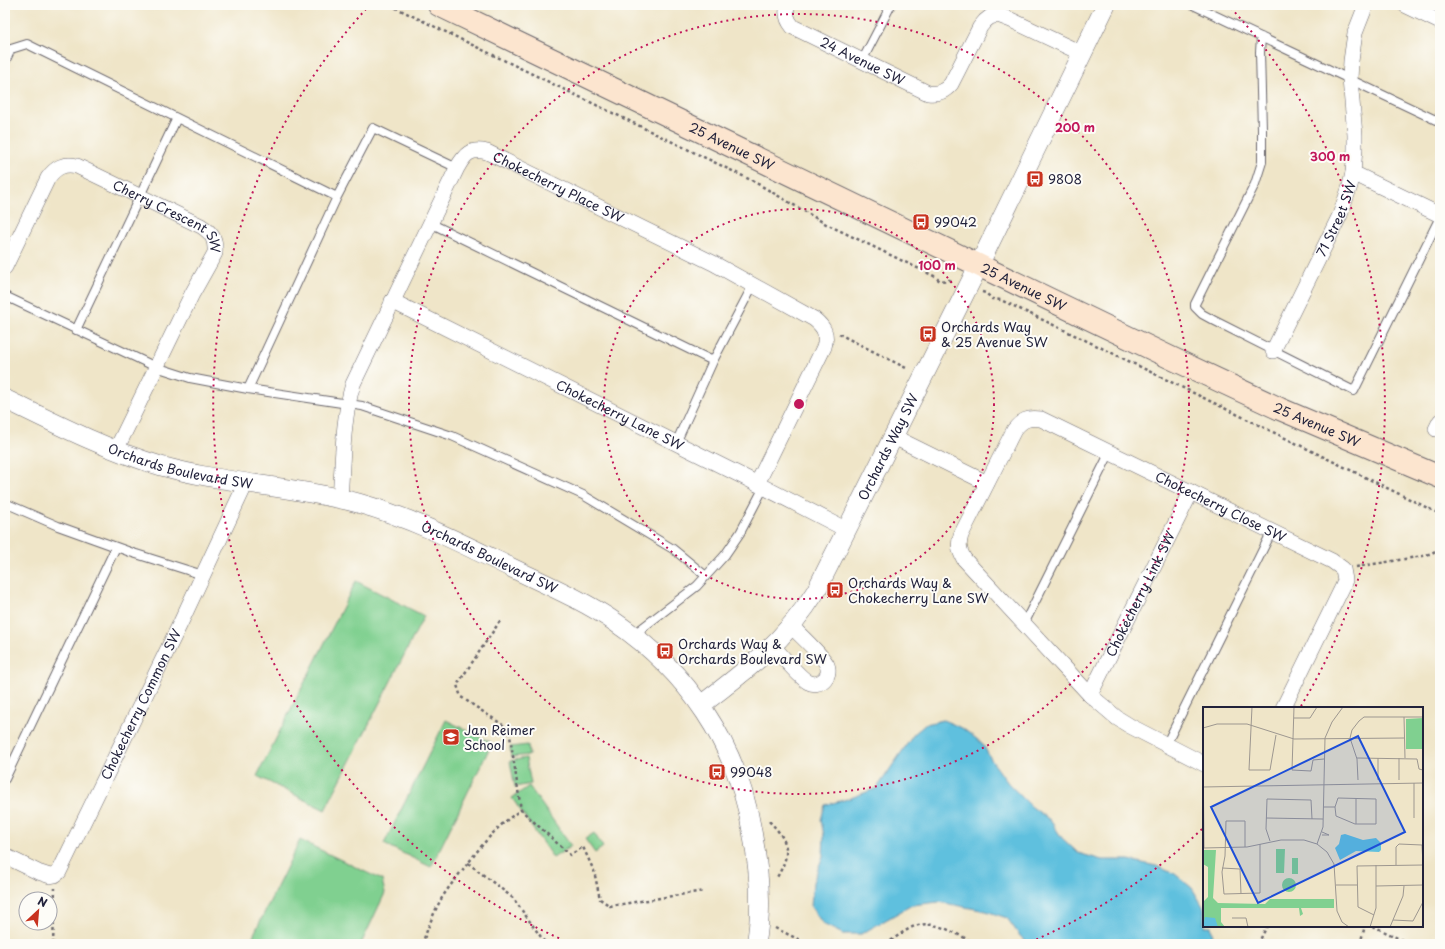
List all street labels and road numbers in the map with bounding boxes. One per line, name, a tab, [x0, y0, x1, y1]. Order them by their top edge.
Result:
street label: 24 Avenue SW	[817, 32, 909, 89]
street label: 25 Avenue SW	[686, 117, 778, 174]
street label: Chokecherry Place SW	[490, 146, 627, 227]
street label: Cherry Crescent SW	[110, 175, 226, 254]
street label: 71 Street SW	[1311, 178, 1360, 260]
street label: 25 Avenue SW	[978, 258, 1070, 315]
street label: Chokecherry Lane SW	[553, 375, 688, 455]
street label: Orchards Way SW	[853, 390, 922, 503]
street label: 25 Avenue SW	[1270, 397, 1364, 451]
street label: Orchards Boulevard SW	[105, 438, 255, 493]
street label: Chokecherry Close SW	[1152, 466, 1290, 546]
street label: Orchards Boulevard SW	[418, 516, 562, 598]
street label: Chokecherry Link SW	[1101, 528, 1179, 660]
street label: Chokecherry Common SW	[95, 625, 185, 783]

